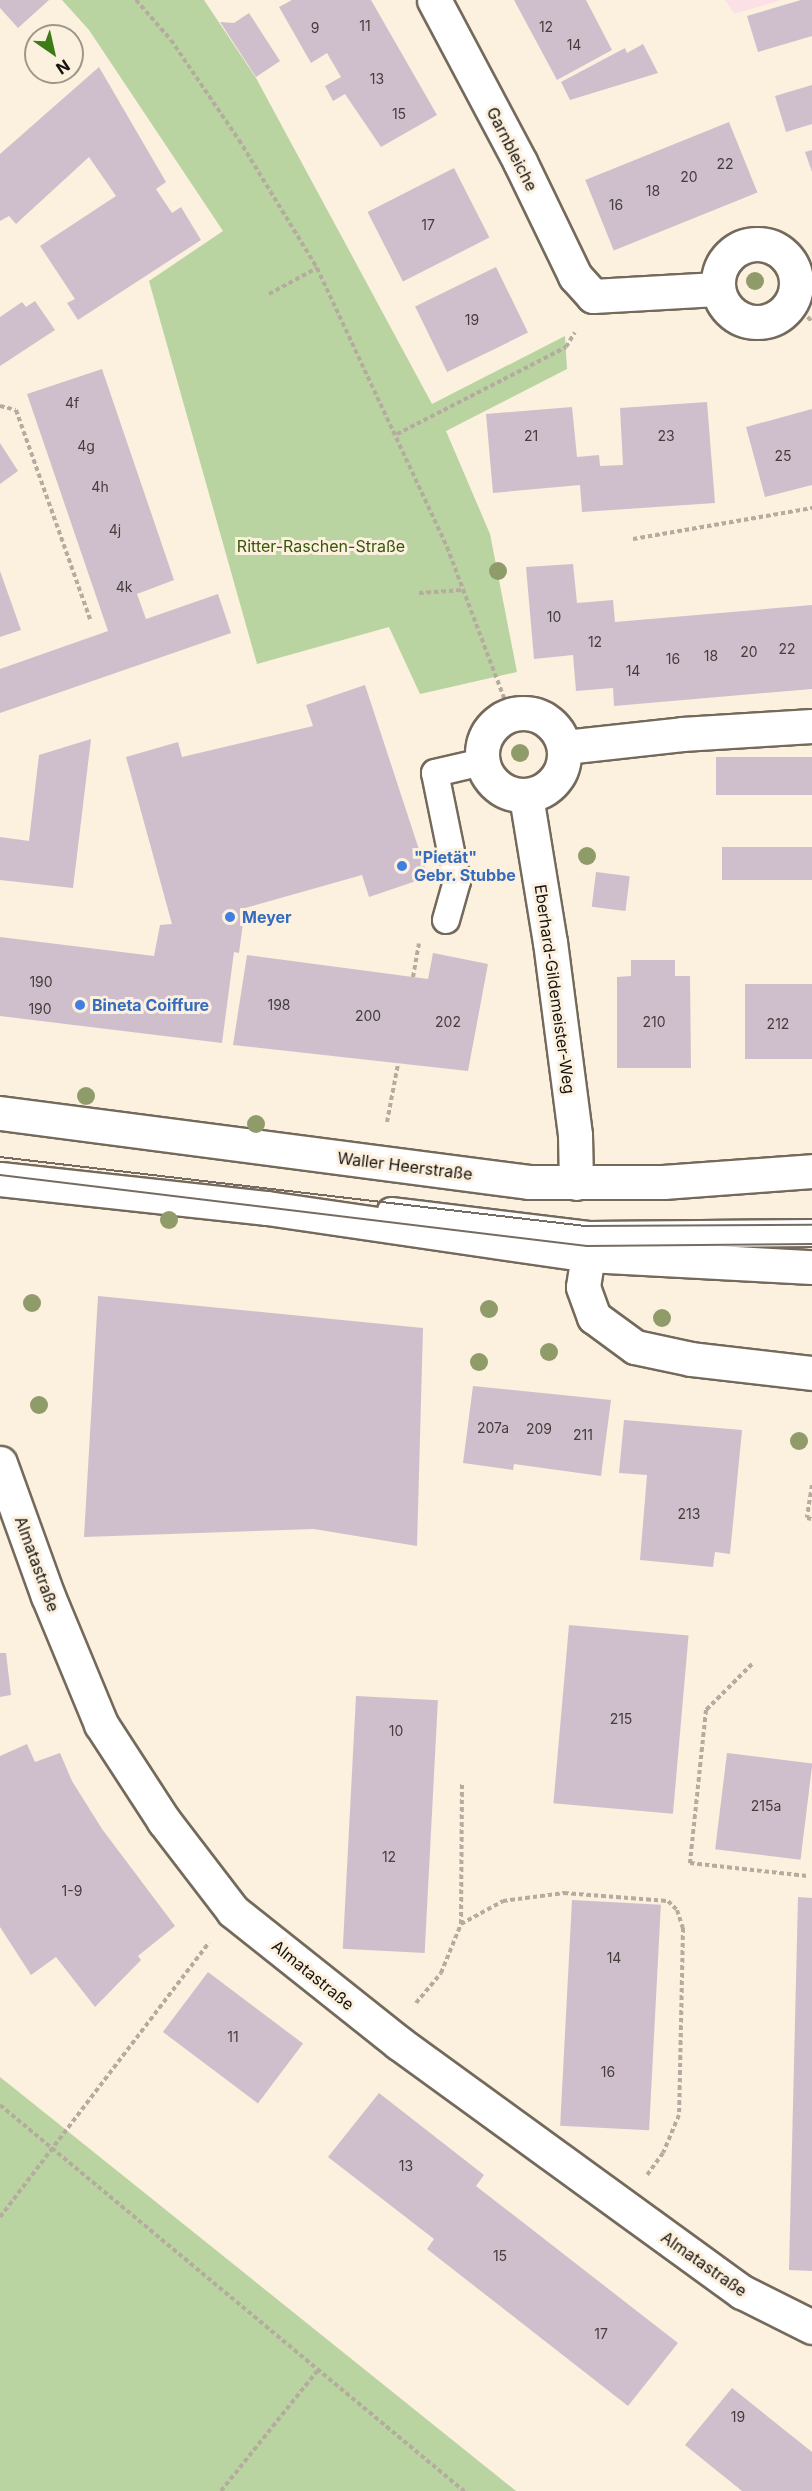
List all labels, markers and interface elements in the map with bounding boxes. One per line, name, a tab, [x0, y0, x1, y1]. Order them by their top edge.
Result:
house number: 11	[359, 18, 371, 34]
house number: 12	[539, 19, 553, 35]
house number: 9	[311, 20, 319, 36]
north arrow	[24, 24, 84, 84]
house number: 14	[567, 37, 581, 53]
text: N	[52, 56, 74, 79]
house number: 13	[370, 71, 384, 87]
street label: Garnbleiche	[483, 104, 541, 194]
house number: 15	[392, 106, 406, 122]
house number: 22	[716, 156, 734, 172]
house number: 20	[680, 169, 698, 185]
house number: 18	[646, 183, 660, 199]
house number: 16	[609, 197, 623, 213]
house number: 17	[421, 217, 435, 233]
house number: 19	[465, 312, 479, 328]
house number: 4f	[65, 395, 79, 411]
house number: 21	[524, 428, 538, 444]
house number: 23	[657, 428, 675, 444]
house number: 4g	[77, 438, 95, 454]
house number: 25	[774, 448, 792, 464]
house number: 4h	[91, 479, 109, 495]
house number: 4j	[109, 522, 121, 538]
park label: Ritter-Raschen-Straße	[237, 536, 405, 556]
house number: 4k	[116, 579, 132, 595]
house number: 10	[547, 609, 561, 625]
house number: 12	[588, 634, 602, 650]
house number: 22	[778, 641, 796, 657]
house number: 20	[740, 644, 758, 660]
house number: 18	[704, 648, 718, 664]
house number: 16	[666, 651, 680, 667]
house number: 14	[626, 663, 640, 679]
place label: "Pietät" Gebr. Stubbe	[414, 847, 516, 885]
marker: "Pietät" Gebr. Stubbe	[395, 859, 409, 873]
street label: Eberhard-Gildemeister-Weg	[531, 883, 579, 1095]
place label: Meyer	[242, 907, 292, 927]
marker: Meyer	[223, 910, 237, 924]
house number: 190	[29, 974, 53, 990]
place label: Bineta Coiffure	[92, 995, 209, 1015]
house number: 198	[267, 997, 291, 1013]
marker: Bineta Coiffure	[73, 998, 87, 1012]
house number: 190	[28, 1001, 52, 1017]
house number: 200	[355, 1008, 381, 1024]
house number: 202	[435, 1014, 461, 1030]
house number: 210	[642, 1014, 666, 1030]
house number: 212	[767, 1016, 789, 1032]
street label: Waller Heerstraße	[336, 1148, 474, 1184]
house number: 207a	[477, 1420, 509, 1436]
house number: 209	[526, 1421, 552, 1437]
house number: 211	[573, 1427, 593, 1443]
house number: 213	[678, 1506, 700, 1522]
street label: Almatastraße	[11, 1514, 63, 1614]
house number: 215	[610, 1711, 632, 1727]
house number: 10	[389, 1723, 403, 1739]
house number: 215a	[751, 1798, 781, 1814]
house number: 12	[382, 1849, 396, 1865]
house number: 1-9	[62, 1883, 82, 1899]
street label: Almatastraße	[268, 1936, 358, 2014]
house number: 14	[607, 1950, 621, 1966]
house number: 11	[227, 2029, 239, 2045]
house number: 16	[601, 2064, 615, 2080]
house number: 13	[399, 2158, 413, 2174]
street label: Almatastraße	[658, 2227, 750, 2301]
house number: 15	[493, 2248, 507, 2264]
house number: 17	[594, 2326, 608, 2342]
house number: 19	[731, 2409, 745, 2425]

